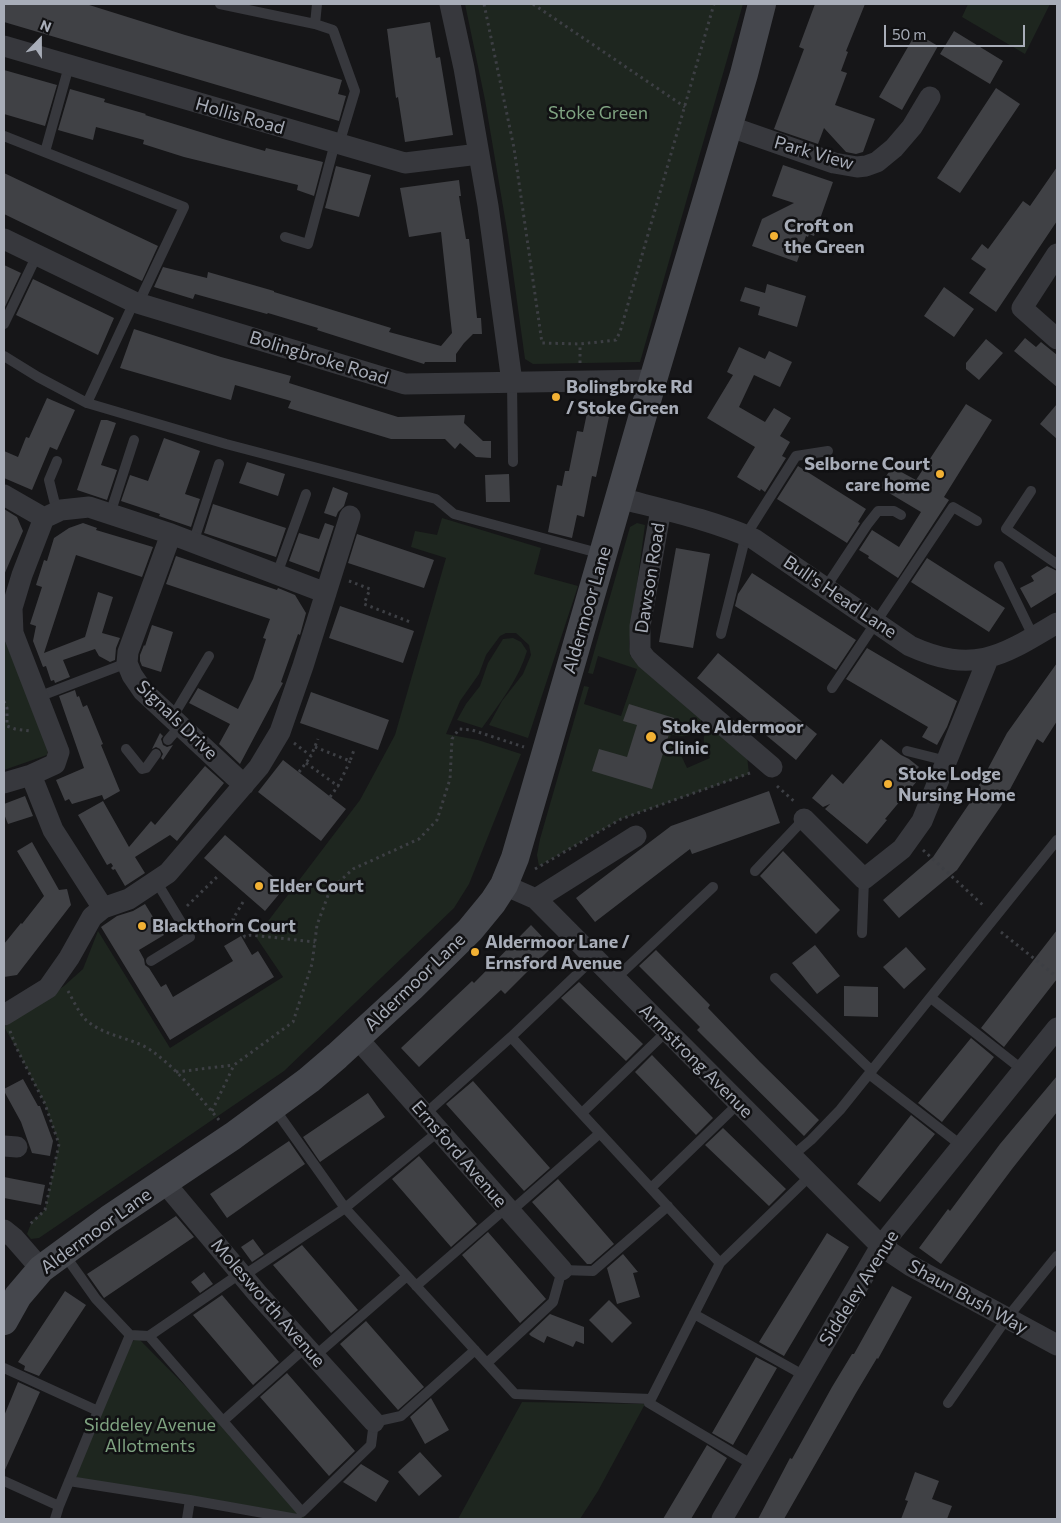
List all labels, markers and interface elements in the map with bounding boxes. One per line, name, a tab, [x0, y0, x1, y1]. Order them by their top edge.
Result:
north arrow	[15, 15, 65, 65]
scale bar	[886, 15, 1027, 47]
text: N	[38, 16, 54, 35]
text: 50 m	[892, 25, 926, 43]
street label: Hollis Road	[193, 93, 287, 139]
park label: Stoke Green	[548, 102, 648, 124]
street label: Park View	[772, 131, 856, 175]
place label: Croft on the Green	[784, 215, 865, 258]
marker: Croft on the Green	[768, 230, 780, 242]
street label: Bolingbroke Road	[247, 327, 391, 389]
place label: Bolingbroke Rd / Stoke Green	[566, 376, 693, 418]
marker: Bolingbroke Rd / Stoke Green	[550, 391, 562, 403]
place label: Selborne Court care home	[804, 453, 930, 496]
marker: Selborne Court care home	[934, 468, 946, 480]
street label: Dawson Road	[631, 521, 669, 635]
street label: Aldermoor Lane	[559, 544, 615, 676]
street label: Bull's Head Lane	[779, 551, 901, 643]
street label: Signals Drive	[132, 676, 222, 764]
place label: Stoke Aldermoor Clinic	[662, 716, 804, 759]
marker: Stoke Aldermoor Clinic	[644, 730, 658, 744]
place label: Stoke Lodge Nursing Home	[898, 763, 1016, 806]
marker: Stoke Lodge Nursing Home	[882, 778, 894, 790]
place label: Elder Court	[269, 875, 364, 897]
marker: Elder Court	[253, 880, 265, 892]
place label: Blackthorn Court	[152, 915, 296, 937]
marker: Blackthorn Court	[136, 920, 148, 932]
street label: Aldermoor Lane	[360, 929, 470, 1035]
place label: Aldermoor Lane / Ernsford Avenue	[485, 931, 630, 974]
marker: Aldermoor Lane / Ernsford Avenue	[469, 946, 481, 958]
street label: Armstrong Avenue	[635, 1000, 757, 1122]
street label: Ernsford Avenue	[407, 1096, 511, 1212]
street label: Aldermoor Lane	[36, 1184, 156, 1278]
street label: Siddeley Avenue	[815, 1226, 903, 1350]
street label: Molesworth Avenue	[206, 1234, 330, 1372]
street label: Shaun Bush Way	[904, 1255, 1032, 1339]
park label: Siddeley Avenue Allotments	[84, 1414, 216, 1456]

